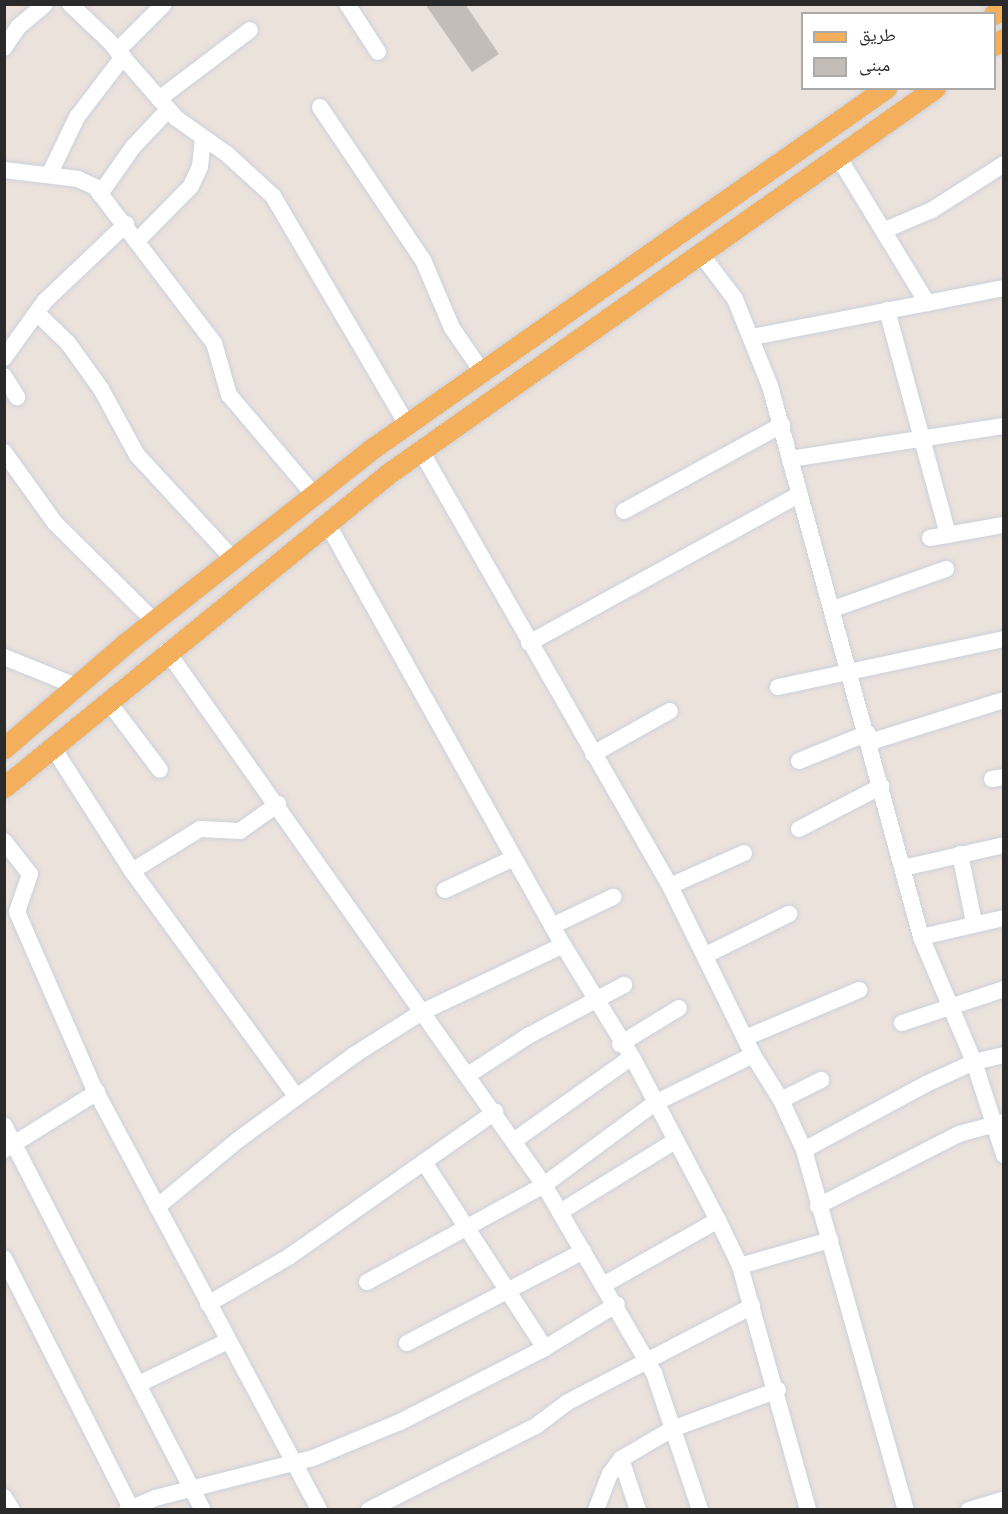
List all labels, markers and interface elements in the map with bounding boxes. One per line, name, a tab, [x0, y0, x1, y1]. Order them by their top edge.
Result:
legend	[801, 12, 996, 90]
text: طريق	[859, 23, 896, 47]
text: مبنى	[859, 53, 890, 77]

